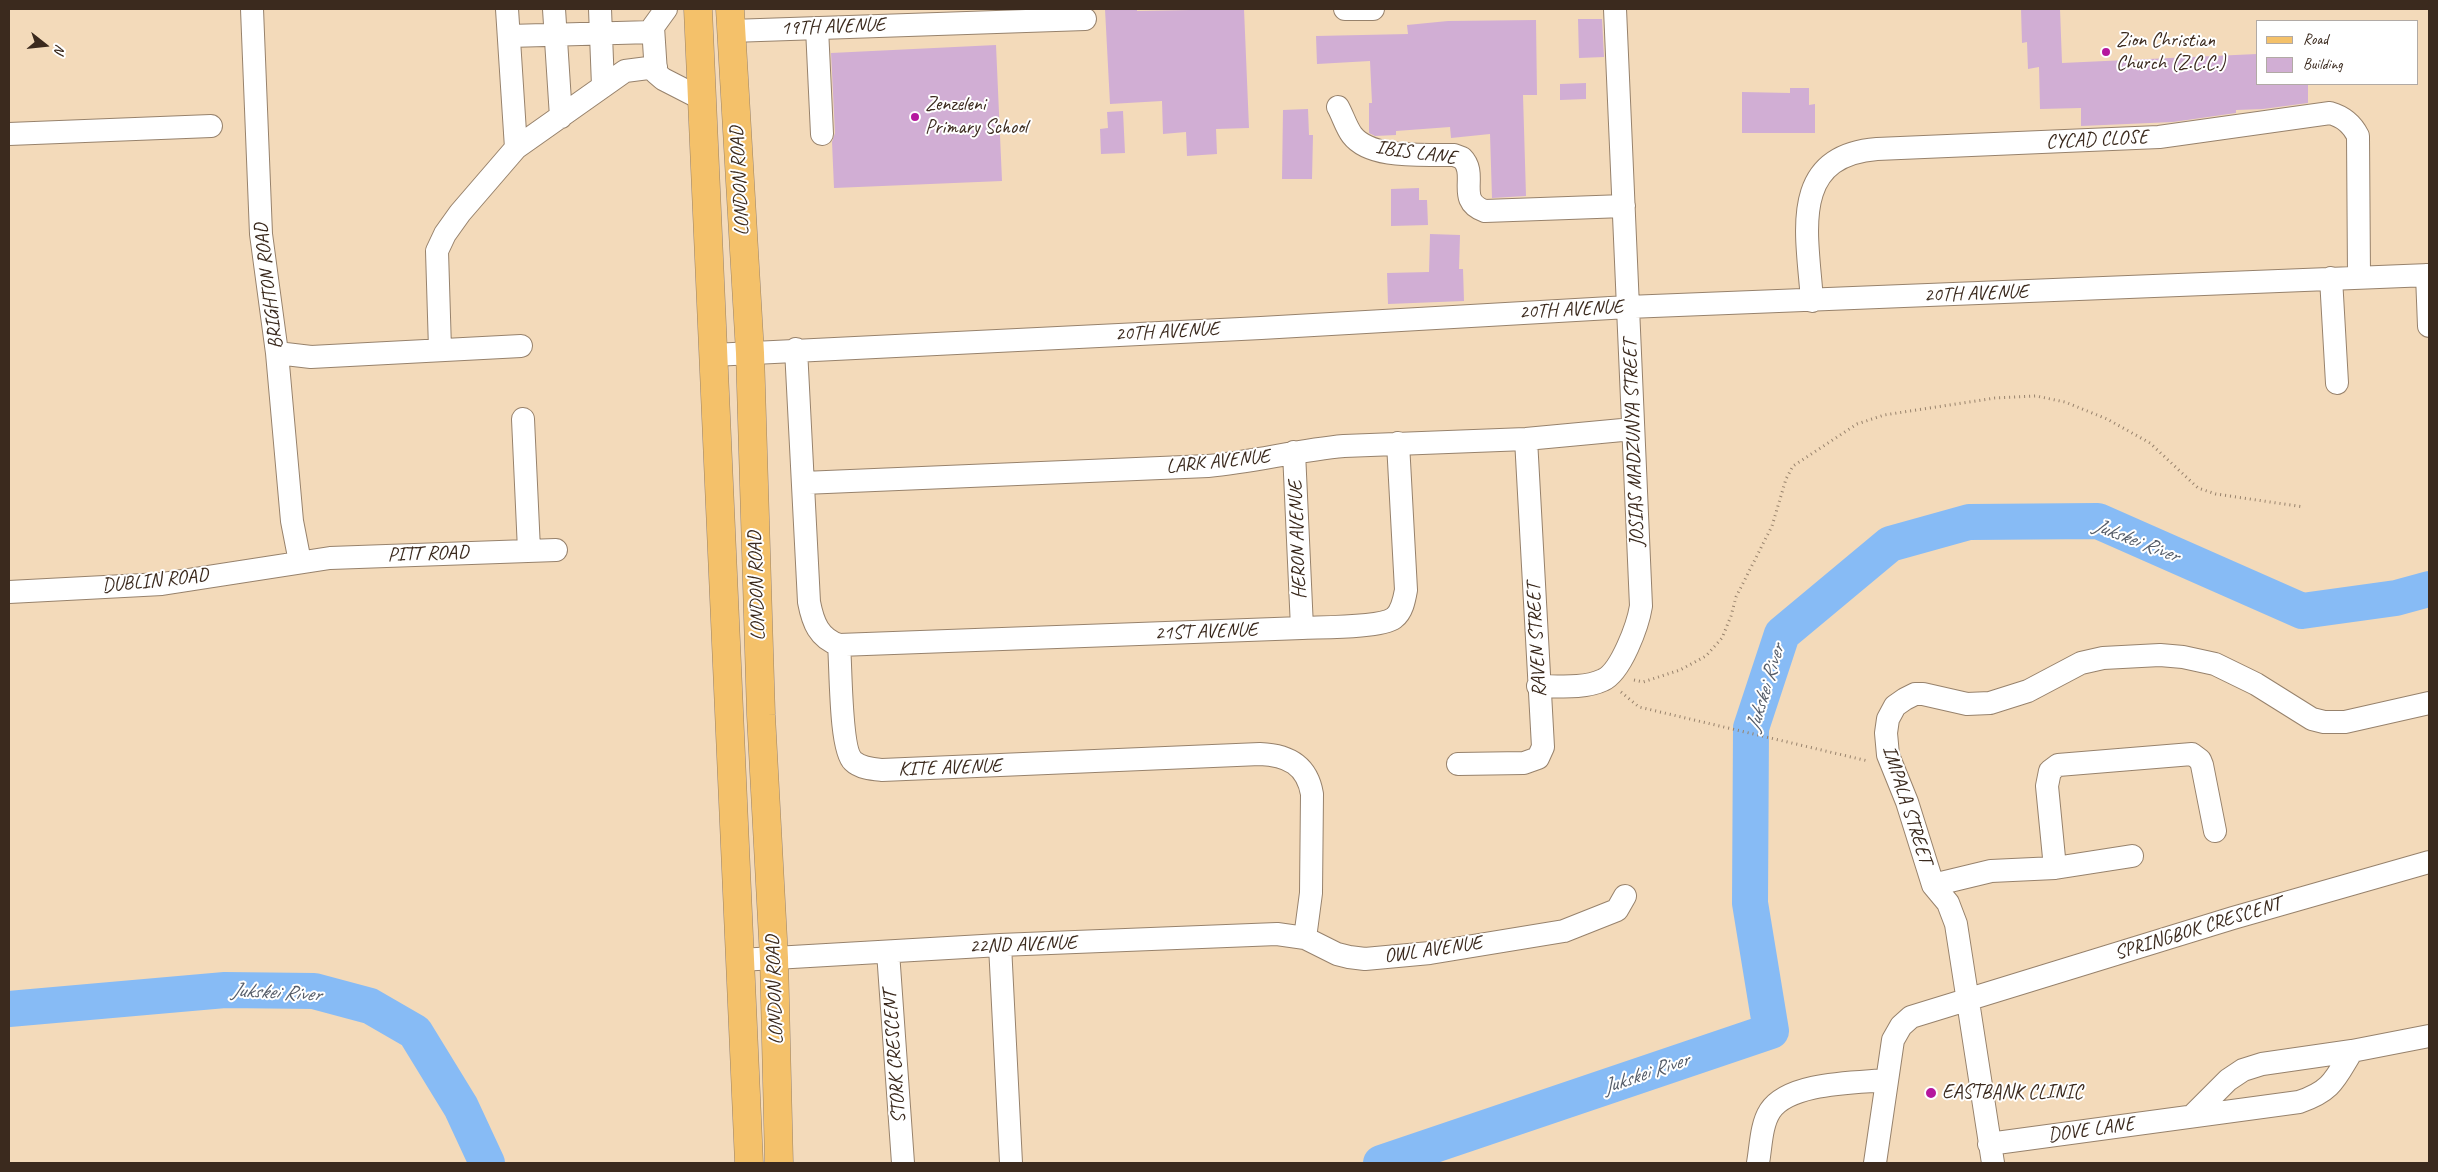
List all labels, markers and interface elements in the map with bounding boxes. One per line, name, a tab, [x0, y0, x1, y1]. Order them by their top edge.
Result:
street label: 19TH AVENUE	[781, 13, 885, 41]
north arrow	[20, 20, 70, 70]
legend	[2256, 20, 2418, 85]
place label: Zion Christian Church (Z.C.C.)	[2116, 29, 2225, 76]
text: Road	[2303, 30, 2328, 49]
text: N	[51, 43, 69, 56]
marker: Zion Christian Church (Z.C.C.)	[2100, 46, 2112, 58]
text: Building	[2303, 55, 2342, 74]
place label: Zenzeleni Primary School	[925, 93, 1027, 140]
marker: Zenzeleni Primary School	[909, 111, 921, 123]
street label: CYCAD CLOSE	[2045, 125, 2149, 155]
street label: LONDON ROAD	[725, 126, 755, 236]
street label: IBIS LANE	[1374, 135, 1458, 171]
street label: BRIGHTON ROAD	[249, 222, 289, 350]
street label: 20TH AVENUE	[1924, 280, 2028, 308]
street label: 20TH AVENUE	[1518, 295, 1624, 325]
street label: 20TH AVENUE	[1114, 317, 1220, 347]
street label: JOSIAS MADZUNYA STREET	[1618, 339, 1650, 547]
street label: LARK AVENUE	[1165, 445, 1271, 479]
street label: HERON AVENUE	[1284, 480, 1312, 600]
water label: Jukskei River	[2090, 513, 2182, 569]
street label: LONDON ROAD	[743, 531, 771, 641]
street label: PITT ROAD	[387, 541, 469, 567]
street label: DUBLIN ROAD	[101, 563, 209, 599]
street label: RAVEN STREET	[1522, 582, 1552, 698]
street label: 21ST AVENUE	[1154, 618, 1258, 646]
water label: Jukskei River	[1741, 642, 1791, 734]
street label: IMPALA STREET	[1877, 743, 1937, 867]
street label: KITE AVENUE	[898, 754, 1002, 782]
street label: SPRINGBOK CRESCENT	[2112, 892, 2284, 966]
street label: 22ND AVENUE	[969, 931, 1077, 959]
street label: OWL AVENUE	[1383, 931, 1483, 969]
street label: LONDON ROAD	[761, 935, 789, 1045]
water label: Jukskei River	[231, 978, 321, 1008]
street label: STORK CRESCENT	[878, 990, 912, 1124]
water label: Jukskei River	[1600, 1048, 1692, 1100]
place label: EASTBANK CLINIC	[1942, 1081, 2083, 1105]
marker: EASTBANK CLINIC	[1924, 1086, 1938, 1100]
street label: DOVE LANE	[2046, 1112, 2136, 1148]

